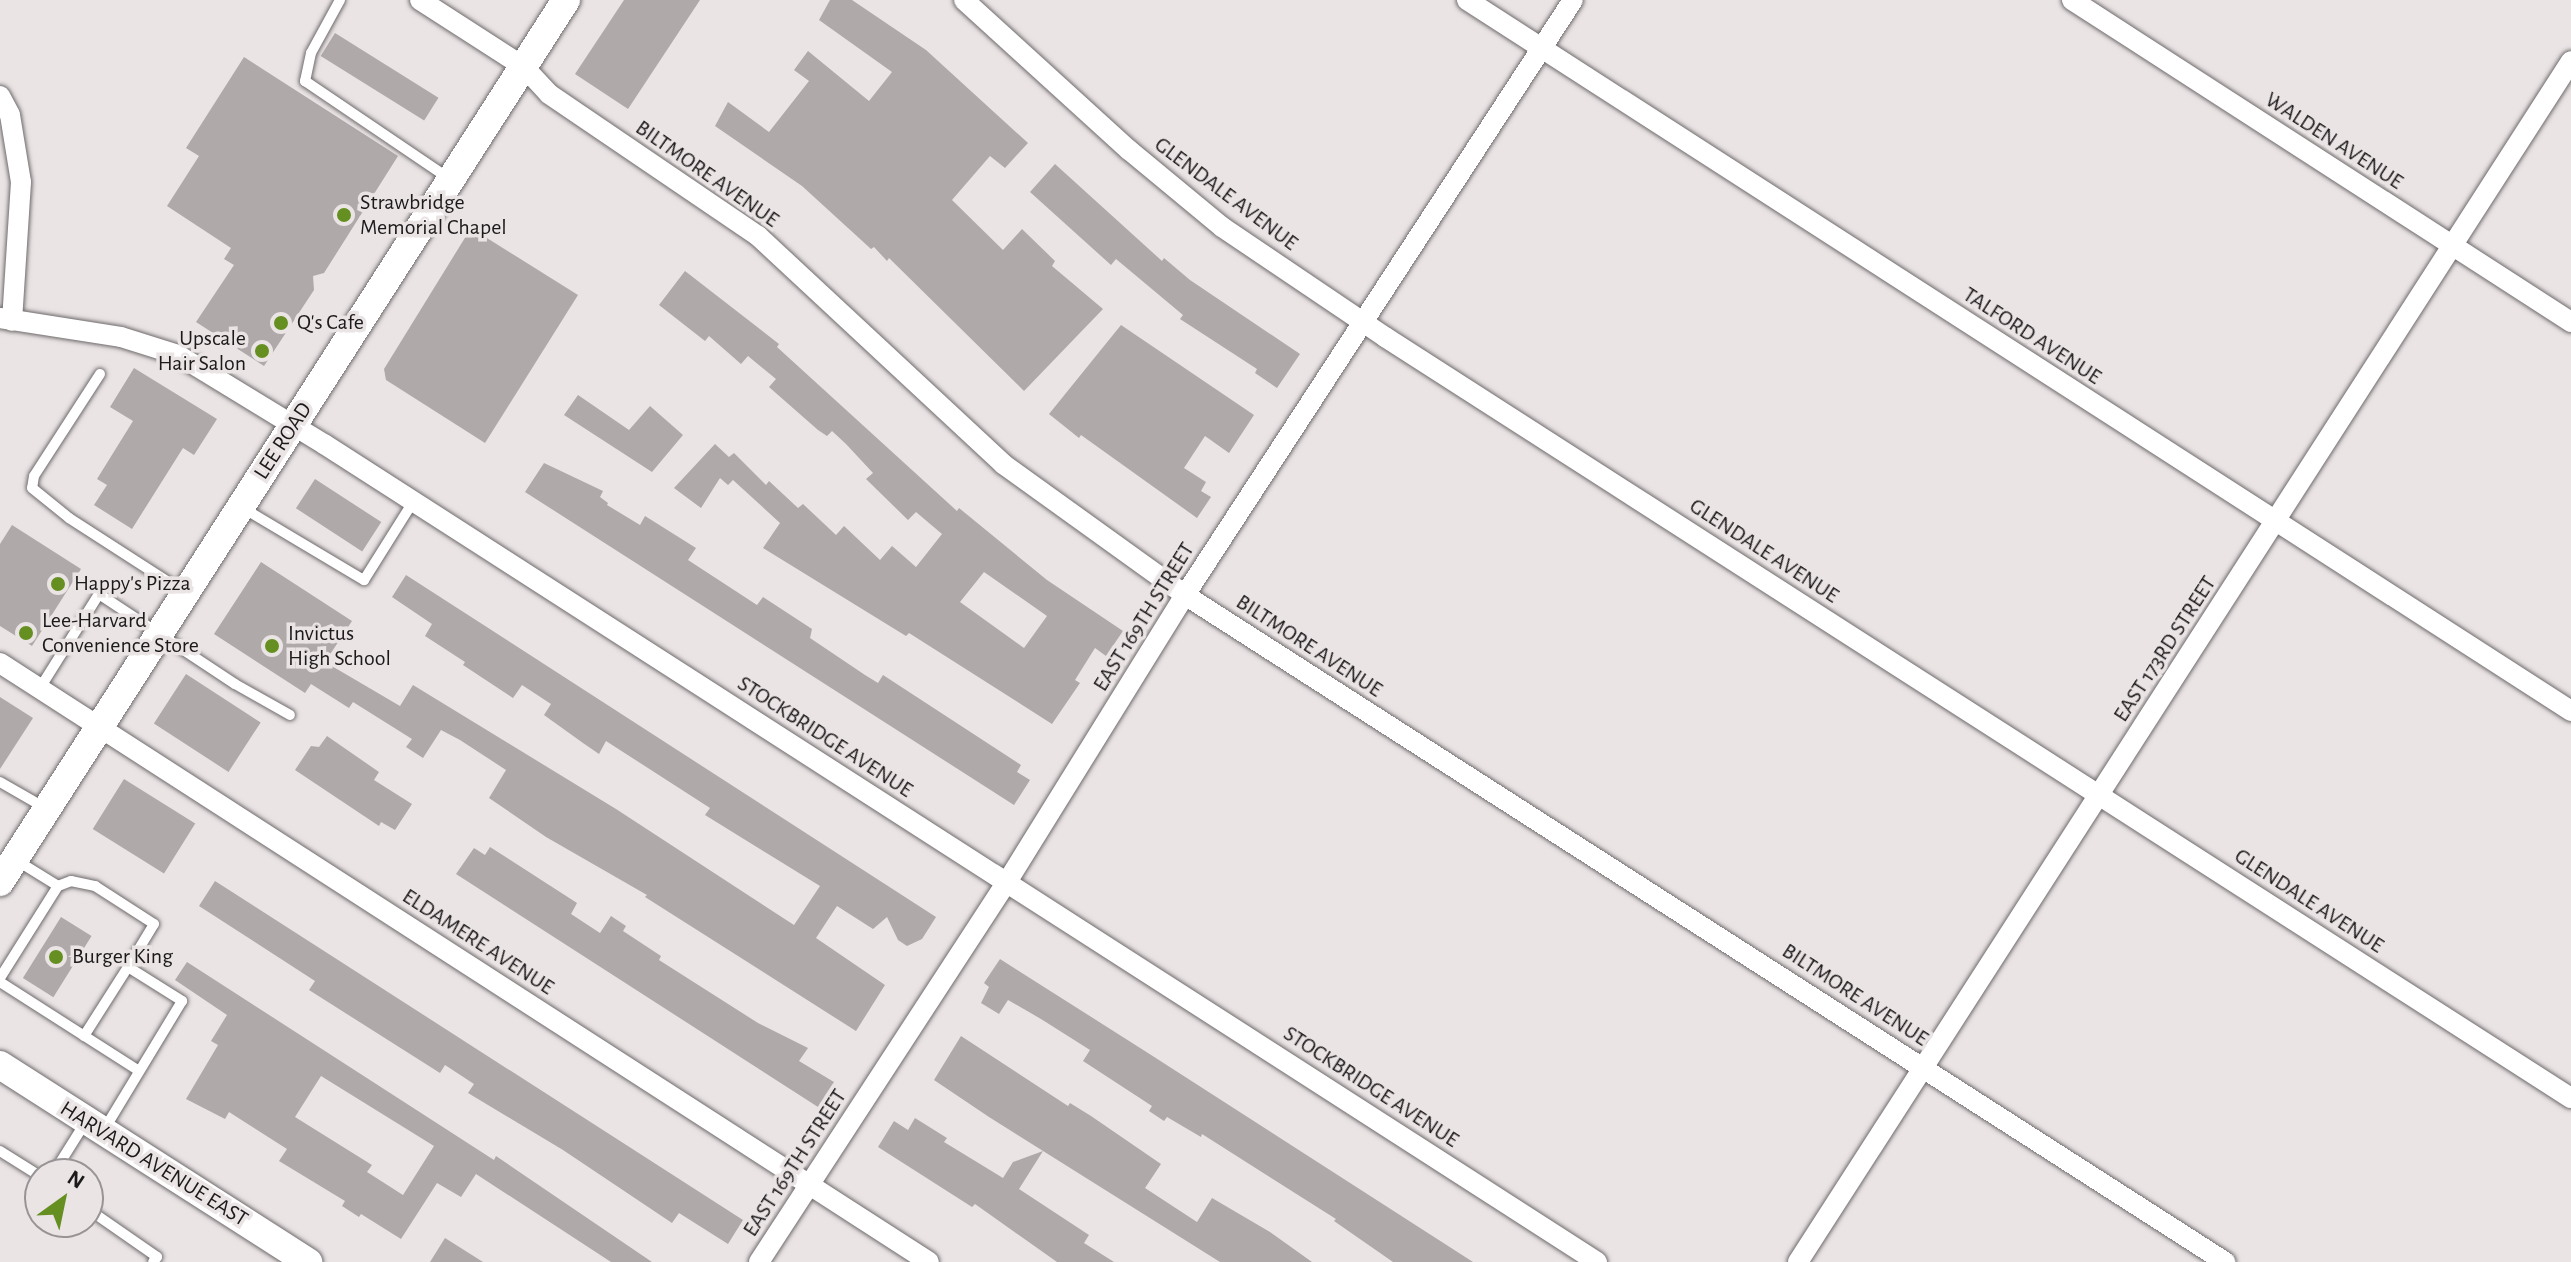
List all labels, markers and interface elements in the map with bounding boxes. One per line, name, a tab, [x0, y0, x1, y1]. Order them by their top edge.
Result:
street label: WALDEN AVENUE	[2260, 87, 2408, 195]
street label: BILTMORE AVENUE	[630, 115, 784, 233]
street label: GLENDALE AVENUE	[1149, 132, 1303, 256]
place label: Strawbridge Memorial Chapel	[360, 189, 507, 240]
marker: Strawbridge Memorial Chapel	[335, 206, 353, 224]
street label: TALFORD AVENUE	[1958, 281, 2106, 391]
place label: Q's Cafe	[297, 310, 364, 336]
marker: Q's Cafe	[272, 314, 290, 332]
place label: Upscale Hair Salon	[158, 325, 246, 376]
marker: Upscale Hair Salon	[253, 342, 271, 360]
street label: LEE ROAD	[248, 398, 318, 484]
street label: GLENDALE AVENUE	[1684, 493, 1844, 609]
street label: EAST 169TH STREET	[1088, 538, 1200, 696]
place label: Happy's Pizza	[74, 571, 191, 597]
street label: EAST 173RD STREET	[2108, 571, 2222, 727]
marker: Happy's Pizza	[49, 575, 67, 593]
street label: BILTMORE AVENUE	[1231, 589, 1387, 703]
place label: Lee-Harvard Convenience Store	[42, 607, 199, 658]
place label: Invictus High School	[288, 620, 391, 672]
marker: Lee-Harvard Convenience Store	[17, 624, 35, 642]
marker: Invictus High School	[263, 637, 281, 655]
street label: STOCKBRIDGE AVENUE	[732, 670, 918, 804]
street label: GLENDALE AVENUE	[2229, 843, 2389, 959]
street label: ELDAMERE AVENUE	[397, 883, 559, 1001]
street label: BILTMORE AVENUE	[1777, 938, 1933, 1052]
place label: Burger King	[72, 944, 173, 970]
marker: Burger King	[47, 948, 65, 966]
street label: STOCKBRIDGE AVENUE	[1278, 1020, 1464, 1154]
street label: EAST 169TH STREET	[738, 1084, 852, 1242]
street label: HARVARD AVENUE EAST	[55, 1095, 253, 1233]
north arrow	[24, 1158, 104, 1238]

